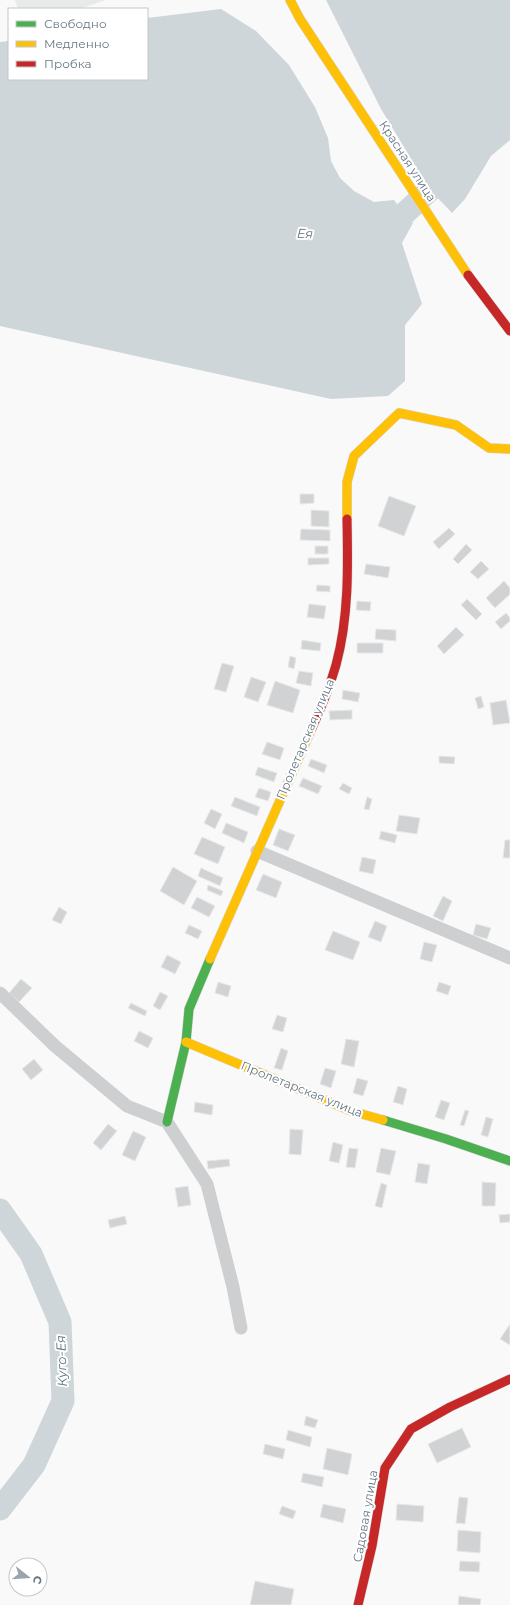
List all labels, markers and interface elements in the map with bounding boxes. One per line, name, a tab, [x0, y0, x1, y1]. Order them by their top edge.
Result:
legend	[8, 8, 148, 80]
text: Свободно	[44, 16, 107, 31]
text: Медленно	[44, 36, 110, 51]
text: Пробка	[44, 56, 92, 71]
street label: Красная улица	[376, 118, 440, 204]
water label: Ея	[297, 225, 314, 241]
street label: Пролетарская улица	[273, 676, 337, 802]
street label: Пролетарская улица	[239, 1058, 365, 1120]
water label: Куго-Ея	[52, 1335, 70, 1387]
street label: Садовая улица	[350, 1469, 380, 1563]
north arrow	[8, 1557, 48, 1597]
text: С	[30, 1574, 45, 1586]

